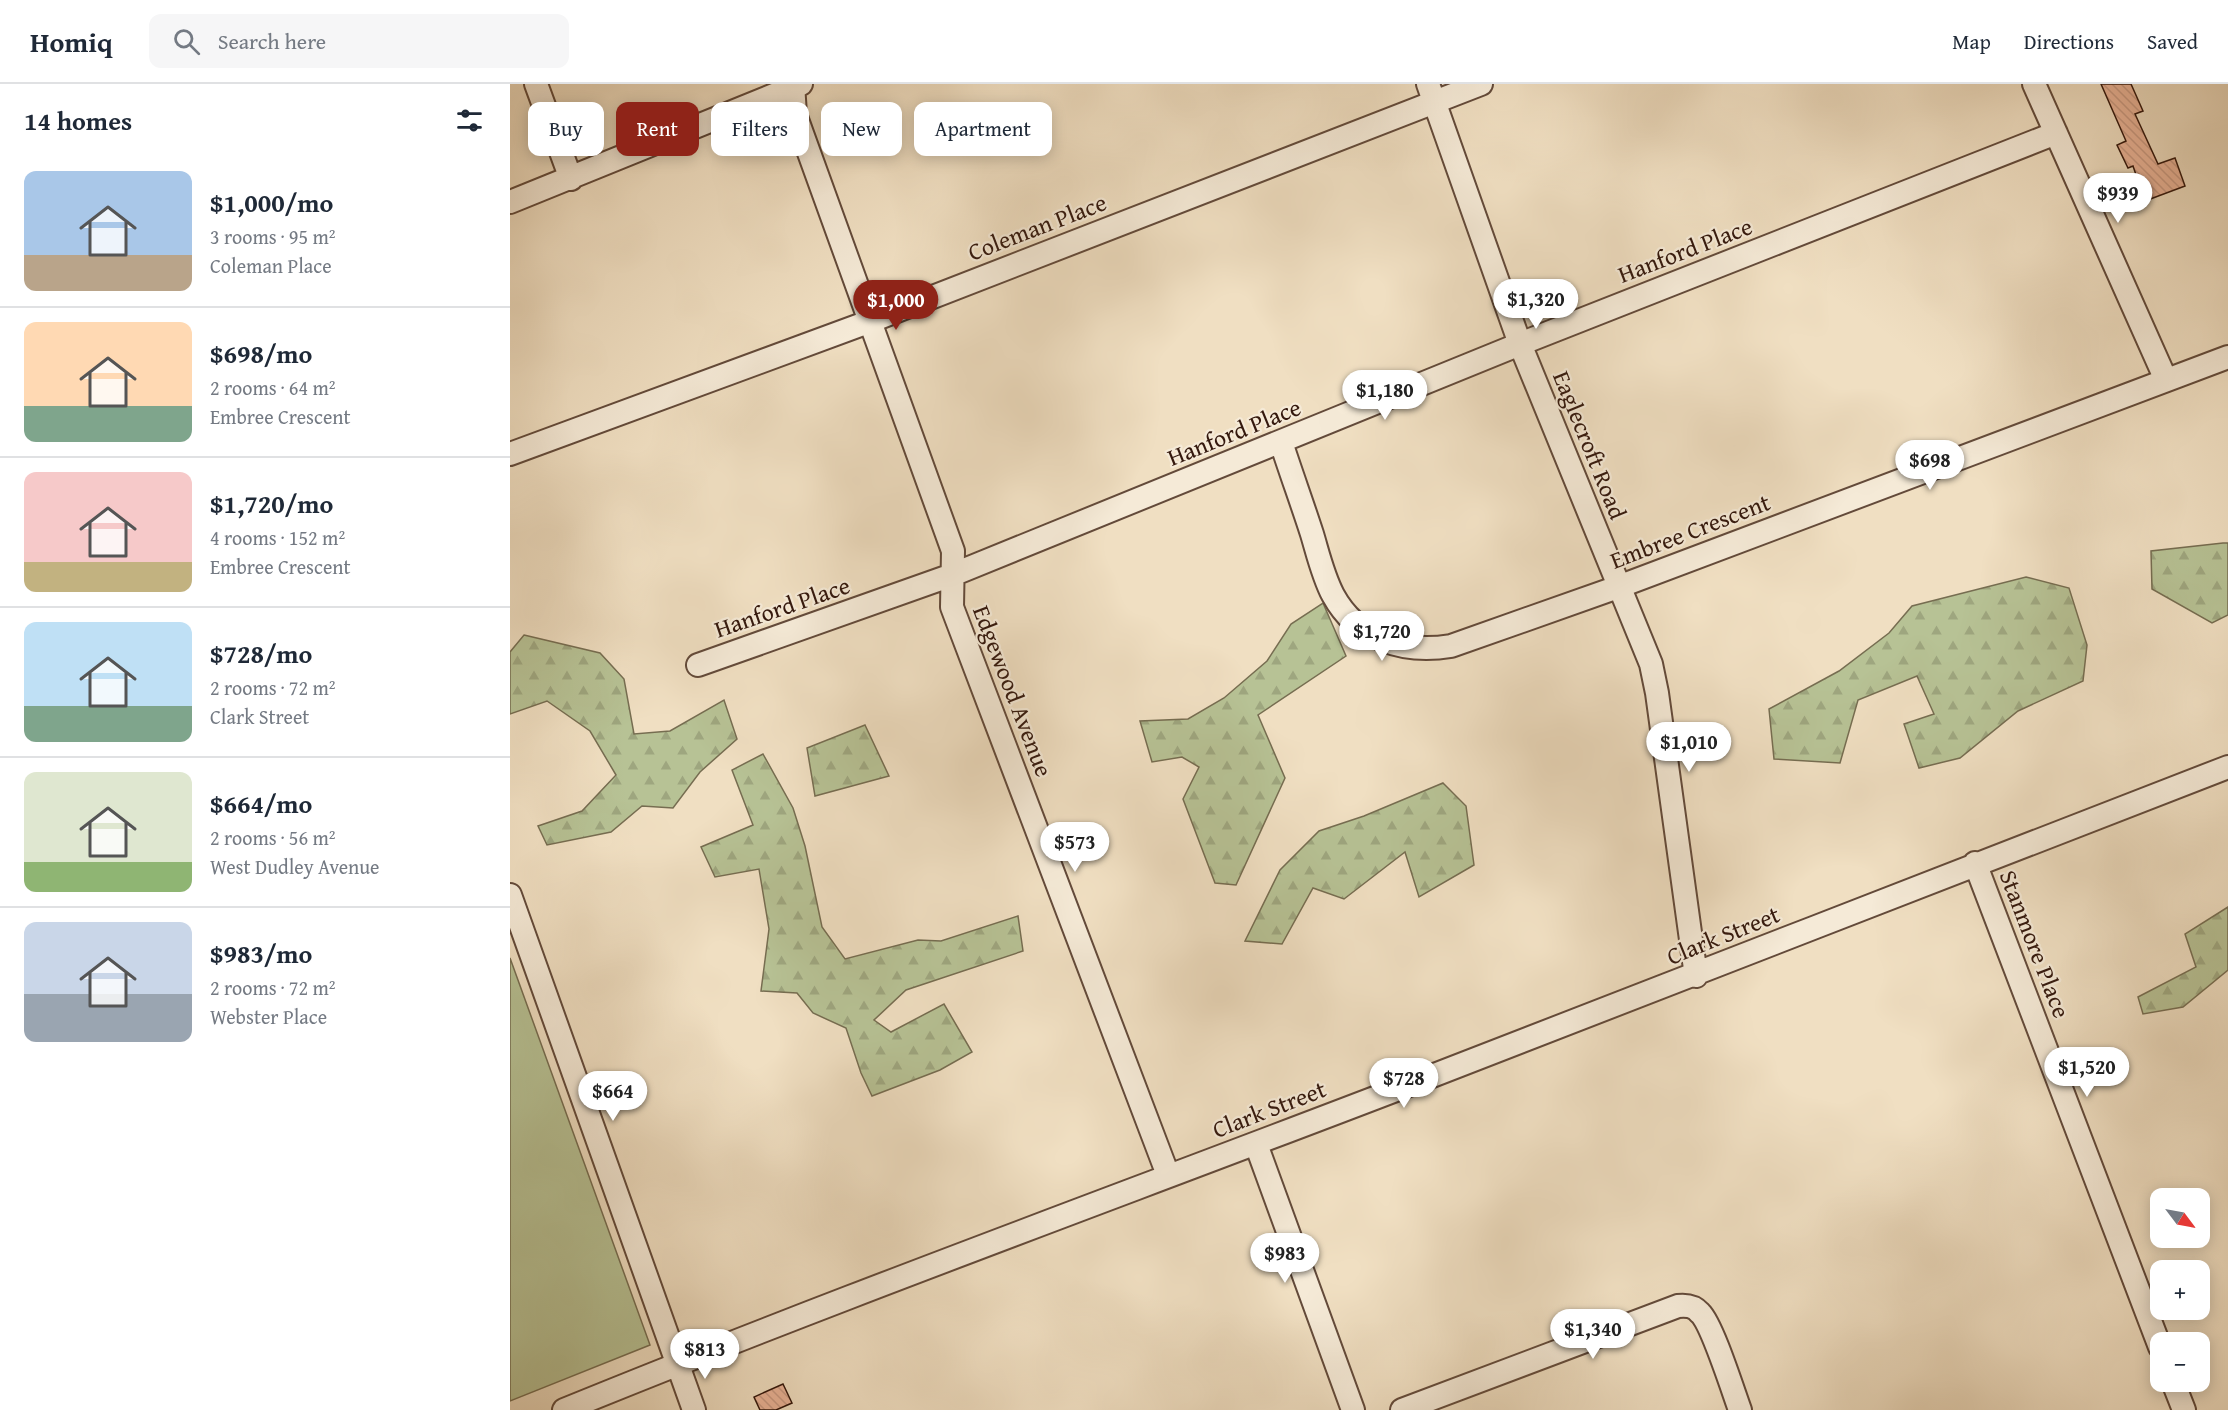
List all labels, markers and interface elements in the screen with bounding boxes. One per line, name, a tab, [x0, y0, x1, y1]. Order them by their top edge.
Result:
search box	[149, 14, 569, 68]
text: Homiq	[30, 21, 113, 62]
icon: search	[170, 25, 203, 58]
text: Search here	[218, 25, 326, 57]
text: Map	[1952, 26, 1991, 57]
text: Directions	[2024, 26, 2114, 57]
text: Saved	[2147, 26, 2198, 57]
text: 14 homes	[24, 101, 132, 140]
chip: Buy	[528, 102, 604, 156]
chip: Rent	[616, 102, 699, 156]
chip: Filters	[711, 102, 809, 156]
chip: New	[821, 102, 902, 156]
chip: Apartment	[914, 102, 1052, 156]
icon: filters	[453, 104, 486, 137]
pin: $939	[2082, 173, 2154, 224]
text: $939	[2097, 178, 2139, 207]
text: $1,000/mo	[210, 183, 333, 222]
street label: Coleman Place	[963, 185, 1111, 269]
icon: home	[72, 195, 144, 267]
street label: Hanford Place	[1613, 208, 1757, 292]
text: 3 rooms · 95 m²	[210, 222, 336, 251]
text: Coleman Place	[210, 251, 332, 280]
pin: $1,320	[1487, 279, 1585, 330]
pin: $1,000	[847, 280, 945, 331]
text: $1,320	[1507, 284, 1565, 313]
text: $1,000	[867, 285, 925, 314]
text: $698/mo	[210, 334, 312, 373]
icon: home	[72, 346, 144, 418]
street label: Eaglecroft Road	[1544, 365, 1636, 525]
pin: $1,180	[1336, 370, 1434, 421]
text: 2 rooms · 64 m²	[210, 373, 336, 402]
text: $1,180	[1356, 375, 1414, 404]
street label: Hanford Place	[1162, 389, 1306, 475]
text: Embree Crescent	[210, 402, 351, 431]
pin: $698	[1894, 440, 1966, 491]
text: $698	[1909, 445, 1951, 474]
text: $1,720/mo	[210, 484, 333, 523]
street label: Embree Crescent	[1605, 484, 1776, 578]
icon: home	[72, 496, 144, 568]
text: 4 rooms · 152 m²	[210, 523, 345, 552]
text: Embree Crescent	[210, 552, 351, 581]
street label: Hanford Place	[709, 567, 855, 647]
street label: Edgewood Avenue	[964, 600, 1062, 782]
pin: $1,720	[1333, 611, 1431, 662]
text: $1,720	[1353, 616, 1411, 645]
text: $728/mo	[210, 634, 312, 673]
icon: home	[72, 646, 144, 718]
text: 2 rooms · 72 m²	[210, 673, 336, 702]
text: Clark Street	[210, 702, 309, 731]
pin: $1,010	[1640, 722, 1738, 773]
text: $1,010	[1660, 727, 1718, 756]
text: $664/mo	[210, 784, 312, 823]
icon: home	[72, 796, 144, 868]
pin: $573	[1039, 822, 1111, 873]
text: 2 rooms · 56 m²	[210, 823, 336, 852]
text: $573	[1054, 827, 1096, 856]
text: West Dudley Avenue	[210, 852, 379, 881]
street label: Stanmore Place	[1991, 865, 2079, 1023]
street label: Clark Street	[1661, 896, 1785, 974]
text: $983/mo	[210, 934, 312, 973]
icon: home	[72, 946, 144, 1018]
text: 2 rooms · 72 m²	[210, 973, 336, 1002]
text: Webster Place	[210, 1002, 327, 1031]
pin: $1,520	[2038, 1047, 2136, 1098]
text: $1,520	[2058, 1052, 2116, 1081]
pin: $728	[1368, 1058, 1440, 1109]
text: $728	[1383, 1063, 1425, 1092]
pin: $664	[577, 1071, 649, 1122]
street label: Clark Street	[1207, 1071, 1331, 1147]
text: $664	[592, 1076, 634, 1105]
north arrow	[2150, 1188, 2210, 1248]
map controls	[2150, 1188, 2210, 1392]
pin: $983	[1249, 1233, 1321, 1284]
text: $983	[1264, 1238, 1306, 1267]
button: +	[2150, 1260, 2210, 1320]
pin: $1,340	[1544, 1309, 1642, 1360]
text: $1,340	[1564, 1314, 1622, 1343]
pin: $813	[669, 1329, 741, 1380]
button: −	[2150, 1332, 2210, 1392]
text: $813	[684, 1334, 726, 1363]

